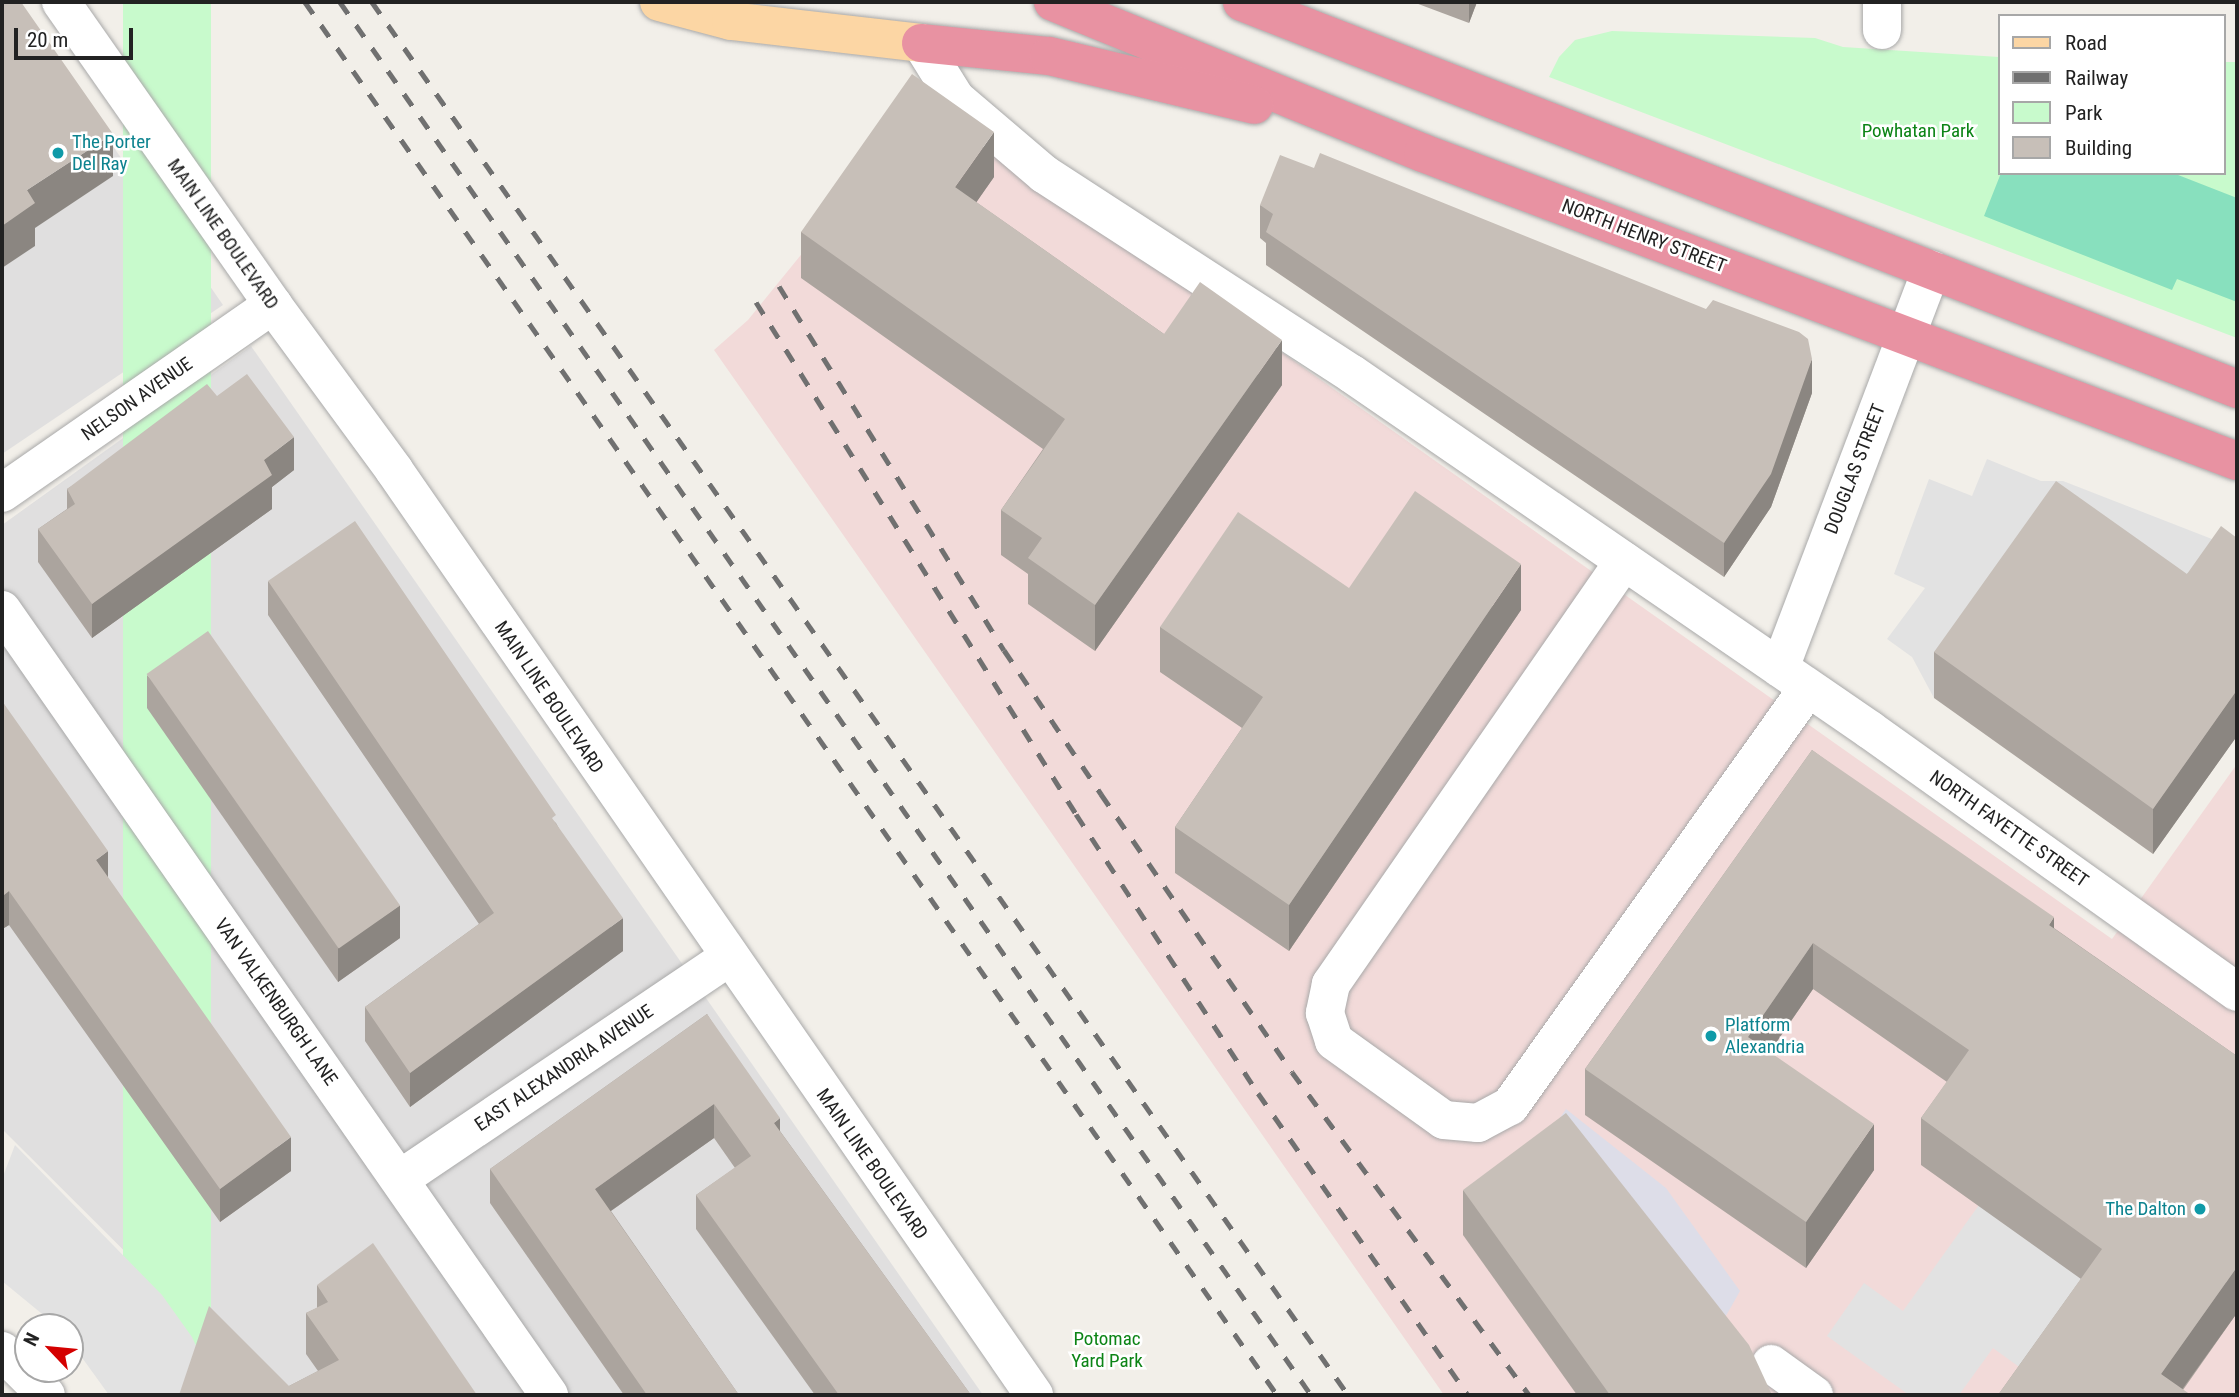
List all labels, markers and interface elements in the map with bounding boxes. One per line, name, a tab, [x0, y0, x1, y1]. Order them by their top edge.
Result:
scale bar	[18, 14, 136, 58]
legend	[1997, 14, 2225, 175]
text: 20 m	[27, 28, 68, 52]
text: Road	[2065, 31, 2107, 55]
text: Railway	[2065, 66, 2128, 90]
text: Park	[2065, 101, 2102, 125]
park label: Powhatan Park	[1862, 120, 1974, 142]
place label: The Porter Del Ray	[72, 131, 151, 175]
text: Building	[2065, 136, 2132, 160]
marker: The Porter Del Ray	[50, 145, 66, 161]
street label: MAIN LINE BOULEVARD	[162, 154, 284, 314]
street label: NORTH HENRY STREET	[1559, 194, 1729, 278]
street label: NELSON AVENUE	[77, 352, 197, 446]
street label: DOUGLAS STREET	[1820, 401, 1890, 537]
street label: MAIN LINE BOULEVARD	[490, 617, 608, 777]
street label: NORTH FAYETTE STREET	[1925, 766, 2093, 892]
street label: VAN VALKENBURGH LANE	[210, 914, 342, 1090]
street label: EAST ALEXANDRIA AVENUE	[470, 1000, 658, 1136]
place label: Platform Alexandria	[1725, 1014, 1805, 1058]
marker: Platform Alexandria	[1703, 1028, 1719, 1044]
street label: MAIN LINE BOULEVARD	[811, 1084, 933, 1244]
place label: The Dalton	[2105, 1198, 2186, 1220]
marker: The Dalton	[2192, 1201, 2208, 1217]
north arrow	[14, 1313, 84, 1383]
park label: Potomac Yard Park	[1071, 1328, 1143, 1372]
text: N	[19, 1329, 44, 1350]

